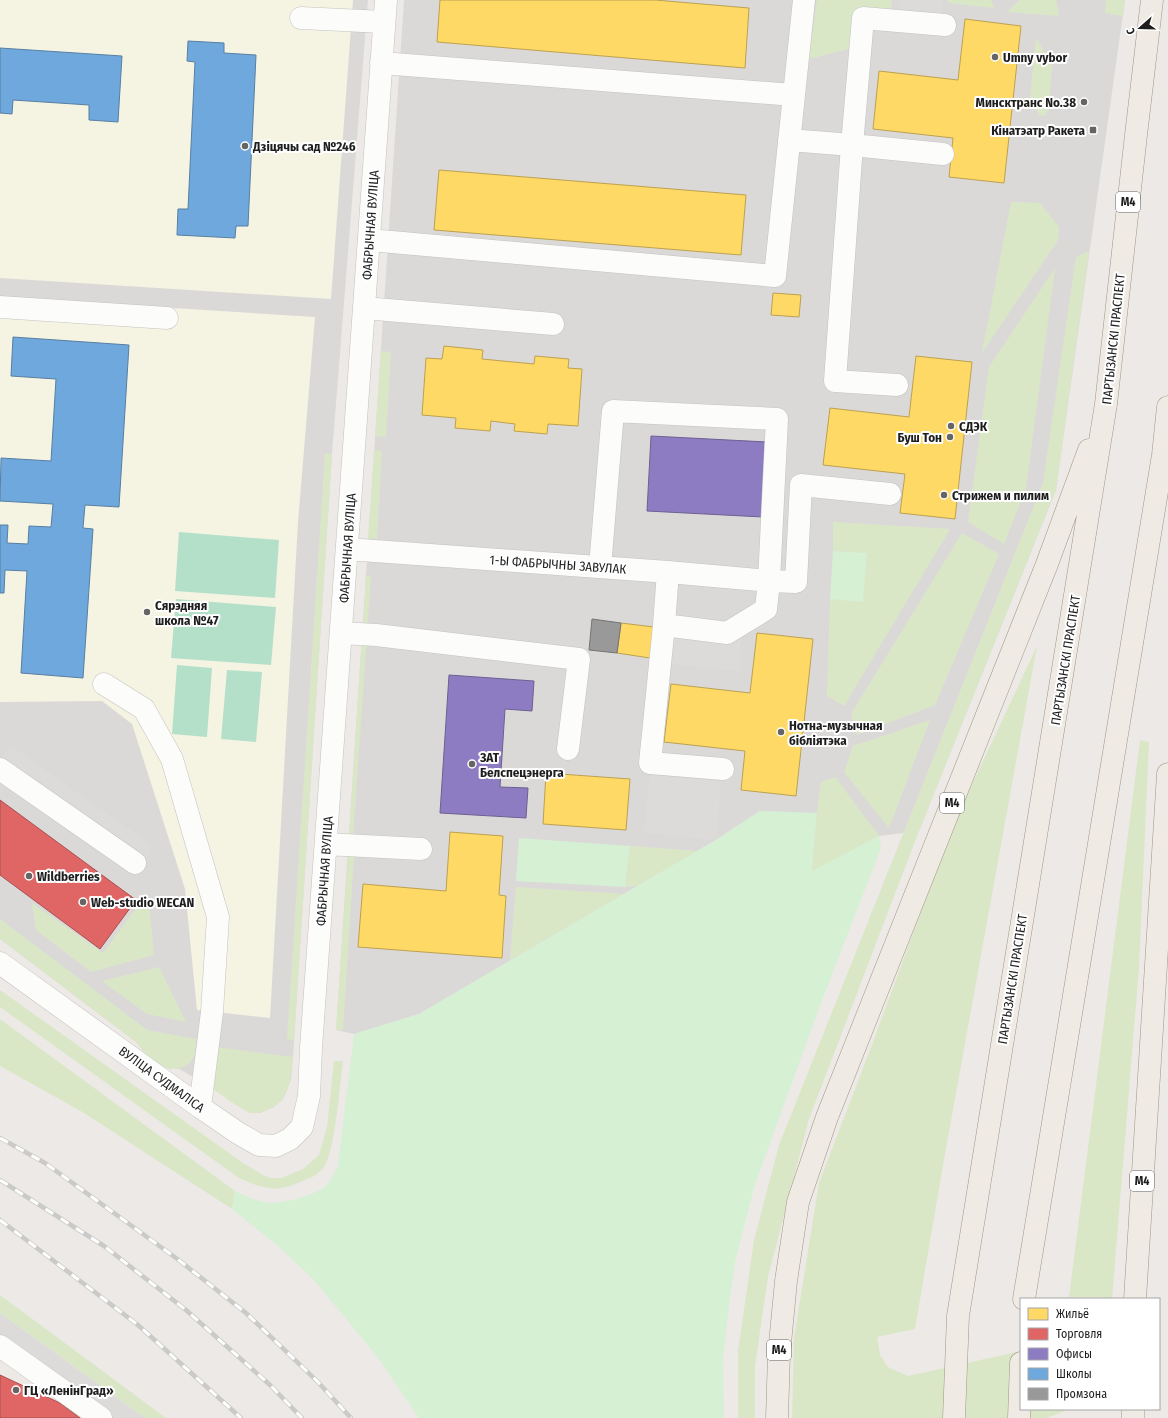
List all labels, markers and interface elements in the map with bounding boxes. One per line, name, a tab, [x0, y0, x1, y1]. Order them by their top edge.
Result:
north arrow	[1120, 8, 1160, 48]
text: С	[1124, 26, 1138, 36]
place label: Umny vybor	[1003, 50, 1067, 65]
marker: Umny vybor	[990, 52, 1000, 62]
place label: Минсктранс No.38	[976, 95, 1076, 110]
marker: Минсктранс No.38	[1079, 97, 1089, 107]
place label: Кінатэатр Ракета	[991, 123, 1086, 138]
marker: Кінатэатр Ракета	[1088, 125, 1098, 135]
place label: Дзіцячы сад №246	[252, 139, 356, 154]
marker: Дзіцячы сад №246	[240, 141, 250, 151]
street label: ФАБРЫЧНАЯ ВУЛІЦА	[359, 169, 382, 280]
road number: М4	[1116, 192, 1140, 212]
street label: ПАРТЫЗАНСКІ ПРАСПЕКТ	[1099, 273, 1128, 405]
place label: СДЭК	[959, 419, 988, 434]
marker: СДЭК	[946, 421, 956, 431]
place label: Буш Тон	[897, 430, 942, 445]
marker: Буш Тон	[945, 432, 955, 442]
place label: Стрижем и пилим	[952, 488, 1049, 503]
marker: Стрижем и пилим	[939, 490, 949, 500]
street label: ФАБРЫЧНАЯ ВУЛІЦА	[336, 492, 359, 603]
street label: 1-Ы ФАБРЫЧНЫ ЗАВУЛАК	[489, 552, 627, 577]
street label: ПАРТЫЗАНСКІ ПРАСПЕКТ	[1048, 594, 1083, 726]
place label: Сярэдняя школа №47	[155, 598, 219, 628]
marker: Сярэдняя школа №47	[142, 607, 152, 617]
place label: Нотна-музычная бібліятэка	[789, 718, 883, 748]
marker: Нотна-музычная бібліятэка	[776, 727, 786, 737]
place label: ЗАТ Белспецэнерга	[479, 750, 564, 780]
marker: ЗАТ Белспецэнерга	[467, 759, 477, 769]
road number: М4	[940, 793, 964, 813]
street label: ФАБРЫЧНАЯ ВУЛІЦА	[313, 815, 336, 926]
place label: Wildberries	[37, 869, 100, 884]
marker: Wildberries	[24, 871, 34, 881]
place label: Web-studio WECAN	[91, 895, 194, 910]
marker: Web-studio WECAN	[78, 897, 88, 907]
street label: ПАРТЫЗАНСКІ ПРАСПЕКТ	[995, 913, 1030, 1045]
street label: ВУЛІЦА СУДМАЛІСА	[116, 1043, 207, 1116]
road number: М4	[1130, 1171, 1154, 1191]
legend	[1020, 1298, 1160, 1410]
text: Жильё	[1056, 1307, 1089, 1321]
text: Торговля	[1056, 1327, 1102, 1341]
road number: М4	[767, 1340, 791, 1360]
text: Офисы	[1056, 1347, 1092, 1361]
text: Школы	[1056, 1367, 1092, 1381]
place label: ГЦ «ЛенінГрад»	[24, 1383, 114, 1398]
marker: ГЦ «ЛенінГрад»	[11, 1385, 21, 1395]
text: Промзона	[1056, 1387, 1107, 1401]

